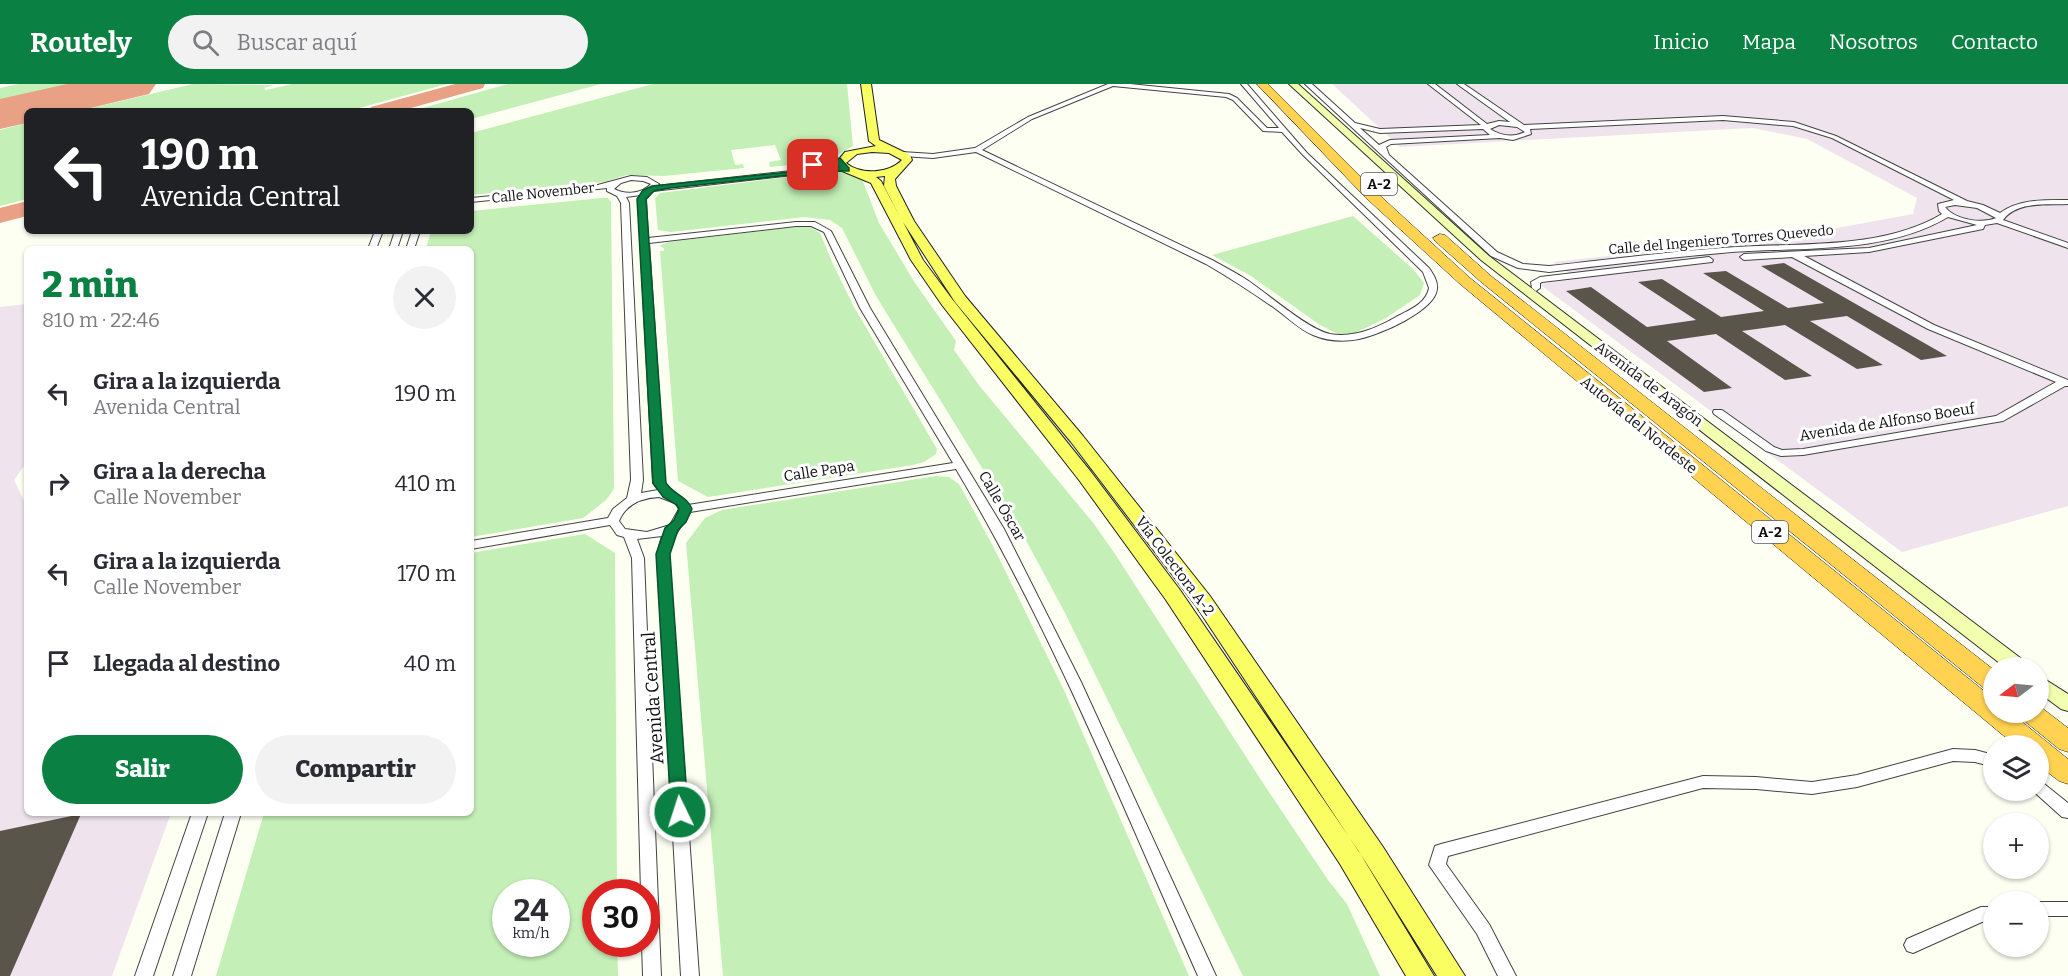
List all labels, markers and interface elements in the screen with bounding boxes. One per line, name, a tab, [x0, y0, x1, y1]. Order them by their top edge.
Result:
search box	[168, 15, 588, 69]
text: Routely	[30, 26, 132, 59]
icon: search	[189, 26, 222, 59]
text: Buscar aquí	[237, 29, 357, 56]
text: Inicio	[1653, 29, 1709, 55]
text: Mapa	[1742, 29, 1796, 55]
text: Nosotros	[1829, 29, 1918, 55]
text: Contacto	[1951, 29, 2038, 55]
text: 190 m	[141, 130, 258, 180]
icon: left	[42, 132, 120, 210]
pin	[787, 139, 838, 190]
icon: arrive	[796, 148, 829, 181]
road number: A-2	[1361, 173, 1397, 195]
street label: Calle November	[491, 179, 595, 207]
text: Avenida Central	[141, 181, 340, 213]
street label: Calle del Ingeniero Torres Quevedo	[1608, 222, 1834, 258]
text: 2 min	[42, 263, 138, 307]
button: close	[393, 266, 456, 329]
text: 810 m · 22:46	[42, 308, 160, 332]
street label: Avenida de Aragón	[1591, 337, 1707, 431]
text: Gira a la izquierda	[93, 368, 281, 395]
street label: Autovía del Nordeste	[1577, 372, 1701, 478]
icon: left	[42, 377, 75, 410]
text: 190 m	[395, 380, 456, 407]
text: Avenida Central	[93, 395, 241, 419]
street label: Avenida de Alfonso Boeuf	[1798, 399, 1978, 445]
street label: Calle Papa	[782, 457, 856, 485]
text: Gira a la derecha	[93, 458, 266, 485]
icon: right	[42, 467, 75, 500]
street label: Calle Óscar	[975, 468, 1029, 545]
text: 410 m	[395, 470, 456, 497]
text: Calle November	[93, 485, 241, 509]
street label: Vía Colectora A-2	[1132, 513, 1218, 619]
road number: A-2	[1752, 521, 1788, 543]
text: Gira a la izquierda	[93, 548, 281, 575]
icon: left	[42, 557, 75, 590]
text: 170 m	[397, 560, 456, 587]
text: Calle November	[93, 575, 241, 599]
street label: Avenida Central	[637, 631, 669, 765]
icon: arrive	[42, 647, 75, 680]
text: Llegada al destino	[93, 650, 280, 677]
text: 40 m	[404, 650, 456, 677]
north arrow	[1983, 657, 2049, 723]
map controls	[1983, 657, 2049, 957]
button: Salir	[42, 735, 243, 804]
button: Compartir	[255, 735, 456, 804]
button: layers	[1983, 735, 2049, 801]
position arrow	[648, 780, 712, 844]
button: +	[1983, 813, 2049, 879]
speed limit sign: 30	[582, 879, 660, 957]
button: −	[1983, 891, 2049, 957]
text: 24	[513, 893, 549, 929]
text: km/h	[512, 924, 550, 942]

